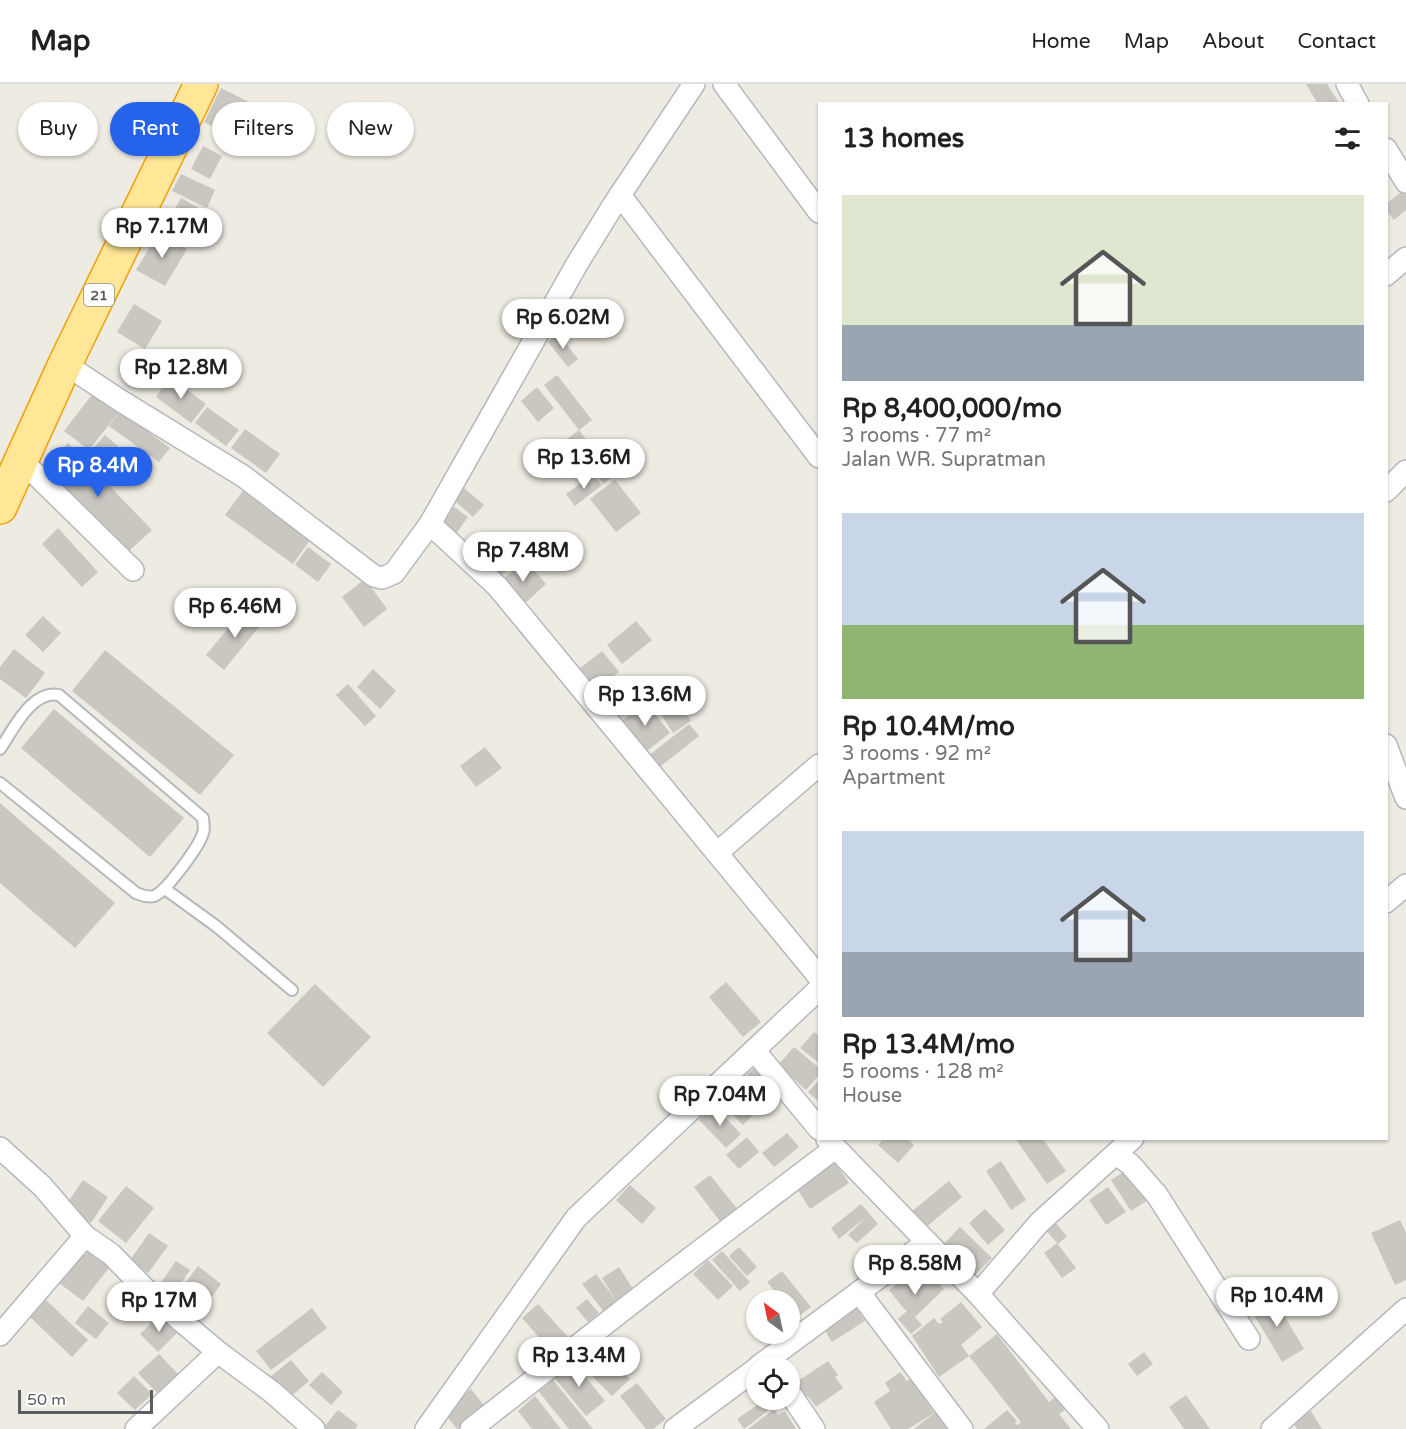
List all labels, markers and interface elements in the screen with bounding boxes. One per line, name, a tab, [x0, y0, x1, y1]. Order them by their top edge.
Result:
text: Map	[30, 24, 90, 58]
text: Home	[1031, 29, 1091, 54]
text: Map	[1124, 29, 1169, 54]
text: About	[1202, 29, 1264, 54]
text: Contact	[1297, 29, 1376, 54]
chip: Buy	[18, 102, 98, 156]
chip: Rent	[110, 102, 200, 156]
chip: Filters	[212, 102, 315, 156]
chip: New	[327, 102, 414, 156]
icon: filters	[1331, 122, 1364, 155]
text: 13 homes	[842, 123, 964, 154]
pin: Rp 7.17M	[100, 208, 224, 259]
text: Rp 7.17M	[115, 215, 209, 239]
icon: home	[1049, 234, 1157, 342]
road number: 21	[84, 284, 114, 306]
pin: Rp 6.02M	[501, 299, 625, 350]
text: Rp 6.02M	[516, 306, 610, 330]
pin: Rp 12.8M	[119, 349, 243, 400]
text: Rp 12.8M	[134, 356, 228, 380]
text: Rp 8,400,000/mo	[842, 393, 1062, 424]
text: 3 rooms · 77 m²	[842, 424, 991, 448]
pin: Rp 13.6M	[522, 439, 646, 490]
text: Rp 13.6M	[537, 446, 631, 470]
pin: Rp 8.4M	[43, 447, 153, 498]
text: Jalan WR. Supratman	[842, 448, 1046, 472]
text: Rp 8.4M	[57, 454, 139, 478]
pin: Rp 7.48M	[461, 532, 585, 583]
text: Rp 7.48M	[477, 539, 569, 563]
icon: home	[1049, 552, 1157, 660]
pin: Rp 6.46M	[173, 588, 297, 639]
text: Rp 6.46M	[188, 595, 282, 619]
pin: Rp 13.6M	[583, 676, 707, 727]
text: Rp 13.6M	[598, 683, 692, 707]
text: Rp 10.4M/mo	[842, 711, 1015, 742]
text: 3 rooms · 92 m²	[842, 742, 991, 766]
text: Apartment	[842, 766, 945, 790]
icon: home	[1049, 870, 1157, 978]
text: Rp 13.4M/mo	[842, 1029, 1015, 1060]
text: 5 rooms · 128 m²	[842, 1060, 1004, 1084]
pin: Rp 7.04M	[658, 1076, 782, 1127]
text: Rp 7.04M	[673, 1083, 767, 1107]
text: House	[842, 1084, 902, 1108]
pin: Rp 8.58M	[853, 1245, 977, 1296]
text: Rp 8.58M	[868, 1252, 962, 1276]
pin: Rp 10.4M	[1215, 1277, 1339, 1328]
pin: Rp 17M	[110, 1282, 208, 1333]
text: Rp 10.4M	[1230, 1284, 1324, 1308]
text: Rp 17M	[121, 1289, 197, 1313]
north arrow	[746, 1290, 800, 1344]
map controls	[746, 1290, 800, 1410]
pin: Rp 13.4M	[517, 1337, 641, 1388]
text: Rp 13.4M	[532, 1344, 626, 1368]
button: locate	[746, 1356, 800, 1410]
scale bar	[18, 1387, 153, 1414]
text: 50 m	[27, 1390, 66, 1410]

